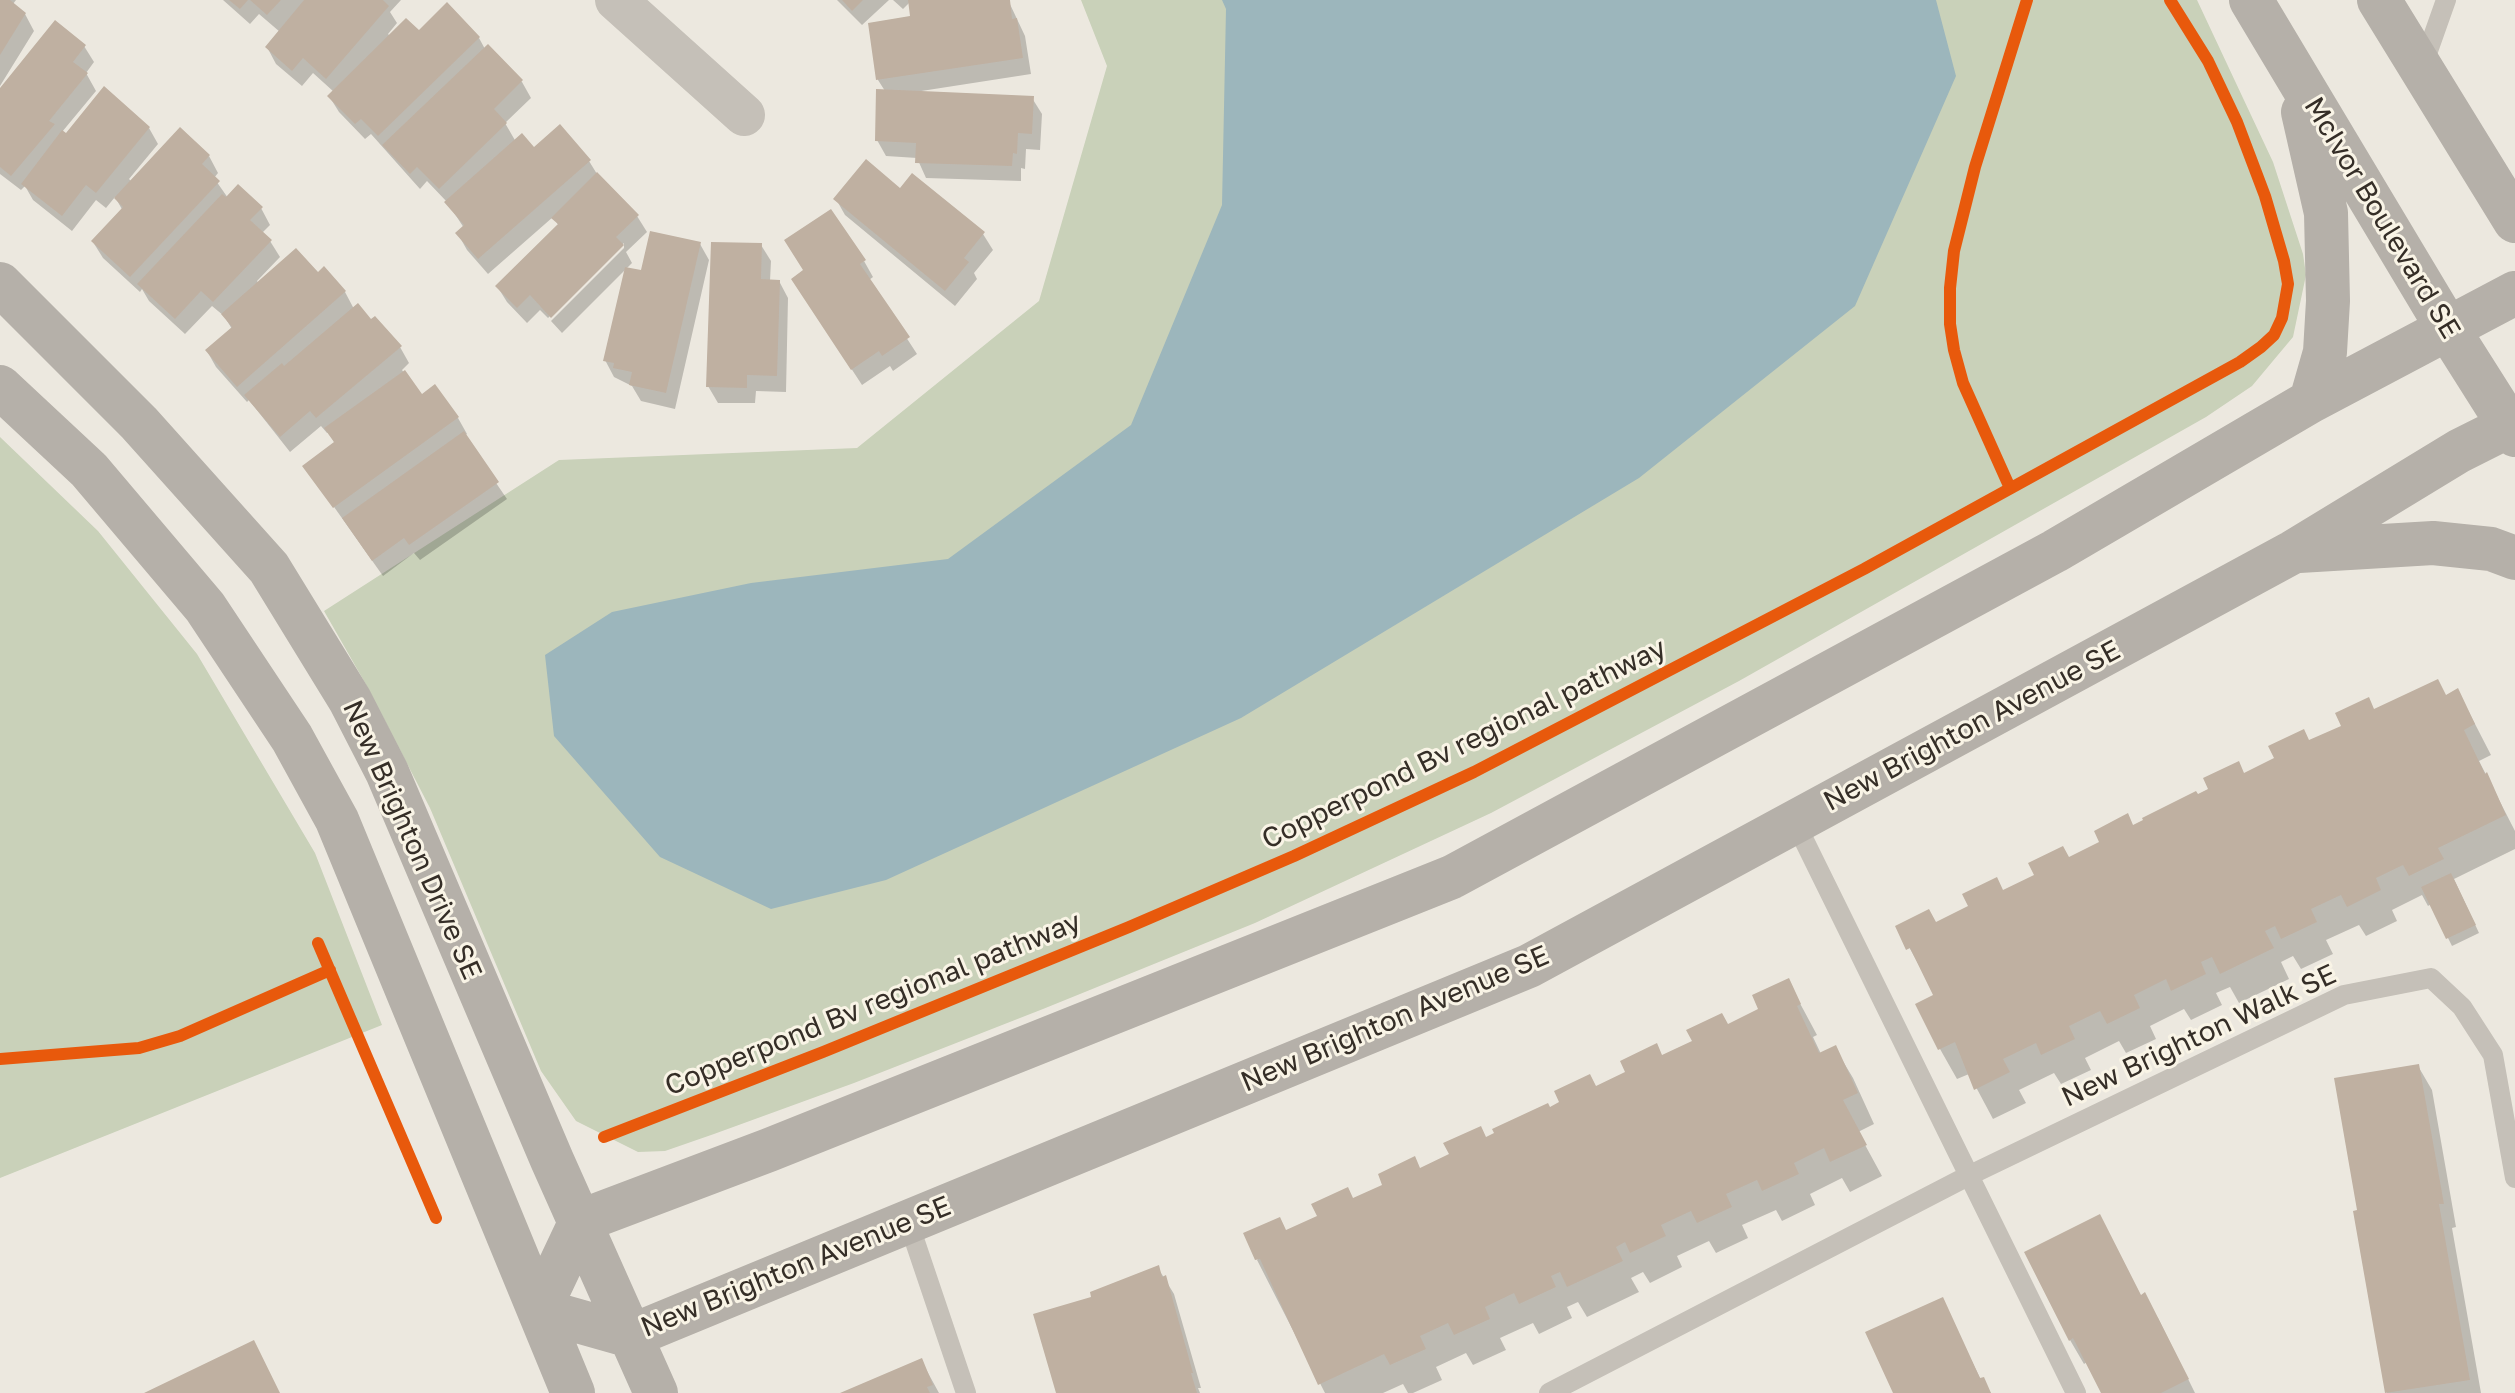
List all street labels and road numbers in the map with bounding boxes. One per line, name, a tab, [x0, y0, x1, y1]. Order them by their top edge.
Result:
street label: McIvor Boulevard SE	[2297, 91, 2467, 345]
street label: Copperpond Bv regional pathway	[1256, 631, 1672, 857]
street label: New Brighton Avenue SE	[1818, 633, 2126, 819]
street label: New Brighton Drive SE	[335, 695, 489, 985]
street label: Copperpond Bv regional pathway	[660, 905, 1086, 1103]
street label: New Brighton Avenue SE	[1236, 939, 1554, 1099]
street label: New Brighton Walk SE	[2056, 958, 2342, 1114]
street label: New Brighton Avenue SE	[636, 1189, 956, 1345]

